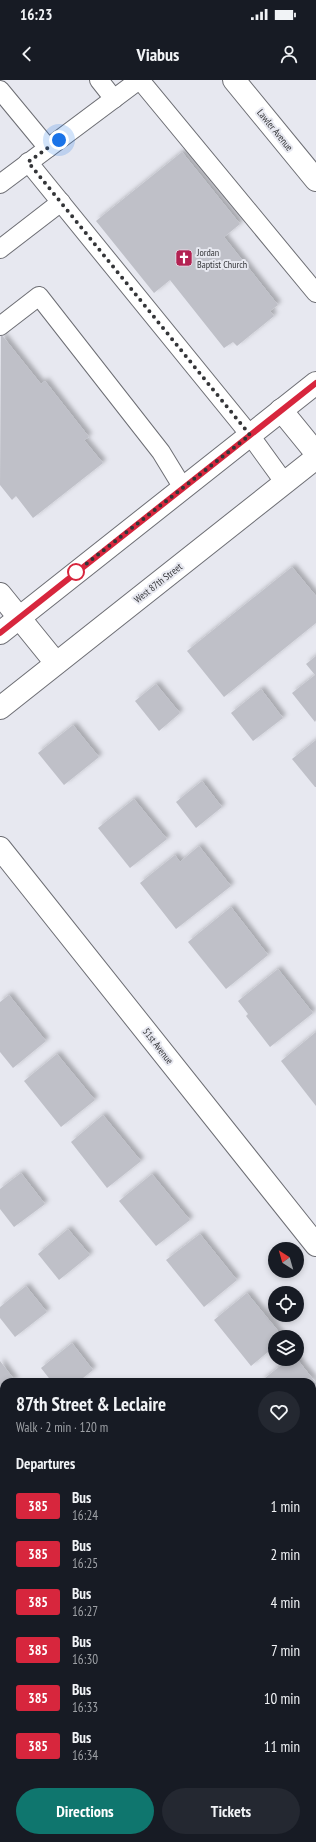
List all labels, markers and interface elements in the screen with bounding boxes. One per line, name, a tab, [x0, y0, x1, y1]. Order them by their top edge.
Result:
text: 16:23	[20, 5, 52, 24]
icon: back	[16, 43, 38, 65]
text: Viabus	[137, 43, 179, 66]
icon: person	[278, 43, 300, 65]
street label: Lawler Avenue	[254, 106, 296, 154]
your location	[49, 130, 69, 150]
place label: Jordan Baptist Church	[196, 246, 247, 271]
church icon: Jordan Baptist Church	[174, 248, 194, 268]
street label: West 87th Street	[131, 560, 185, 606]
unlabelled marker	[67, 563, 85, 581]
street label: 51st Avenue	[140, 1025, 176, 1067]
north arrow	[268, 1242, 304, 1278]
map controls	[268, 1242, 304, 1366]
button: locate	[268, 1286, 304, 1322]
button: layers	[268, 1330, 304, 1366]
button: heart	[258, 1391, 300, 1433]
text: 87th Street & Leclaire	[16, 1392, 166, 1416]
text: Walk · 2 min · 120 m	[16, 1419, 108, 1436]
text: Departures	[16, 1454, 75, 1473]
text: Bus	[72, 1488, 91, 1507]
text: 385	[28, 1497, 48, 1515]
text: 1 min	[270, 1497, 300, 1516]
text: 16:24	[72, 1507, 98, 1524]
text: Bus	[72, 1536, 91, 1555]
text: 385	[28, 1545, 48, 1563]
text: 2 min	[270, 1545, 300, 1564]
text: 16:25	[72, 1555, 98, 1572]
text: Bus	[72, 1584, 91, 1603]
text: 385	[28, 1593, 48, 1611]
text: 4 min	[270, 1593, 300, 1612]
text: 16:27	[72, 1603, 98, 1620]
text: Bus	[72, 1632, 91, 1651]
text: 385	[28, 1641, 48, 1659]
text: 7 min	[271, 1641, 300, 1660]
text: 16:30	[72, 1651, 98, 1668]
text: Bus	[72, 1680, 91, 1699]
text: 385	[28, 1689, 48, 1707]
text: 10 min	[264, 1689, 300, 1708]
text: 16:33	[72, 1699, 98, 1716]
text: Bus	[72, 1728, 91, 1747]
text: 385	[28, 1737, 48, 1755]
text: 11 min	[264, 1737, 300, 1756]
text: 16:34	[72, 1747, 98, 1764]
button: Directions	[16, 1788, 154, 1834]
button: Tickets	[162, 1788, 300, 1834]

